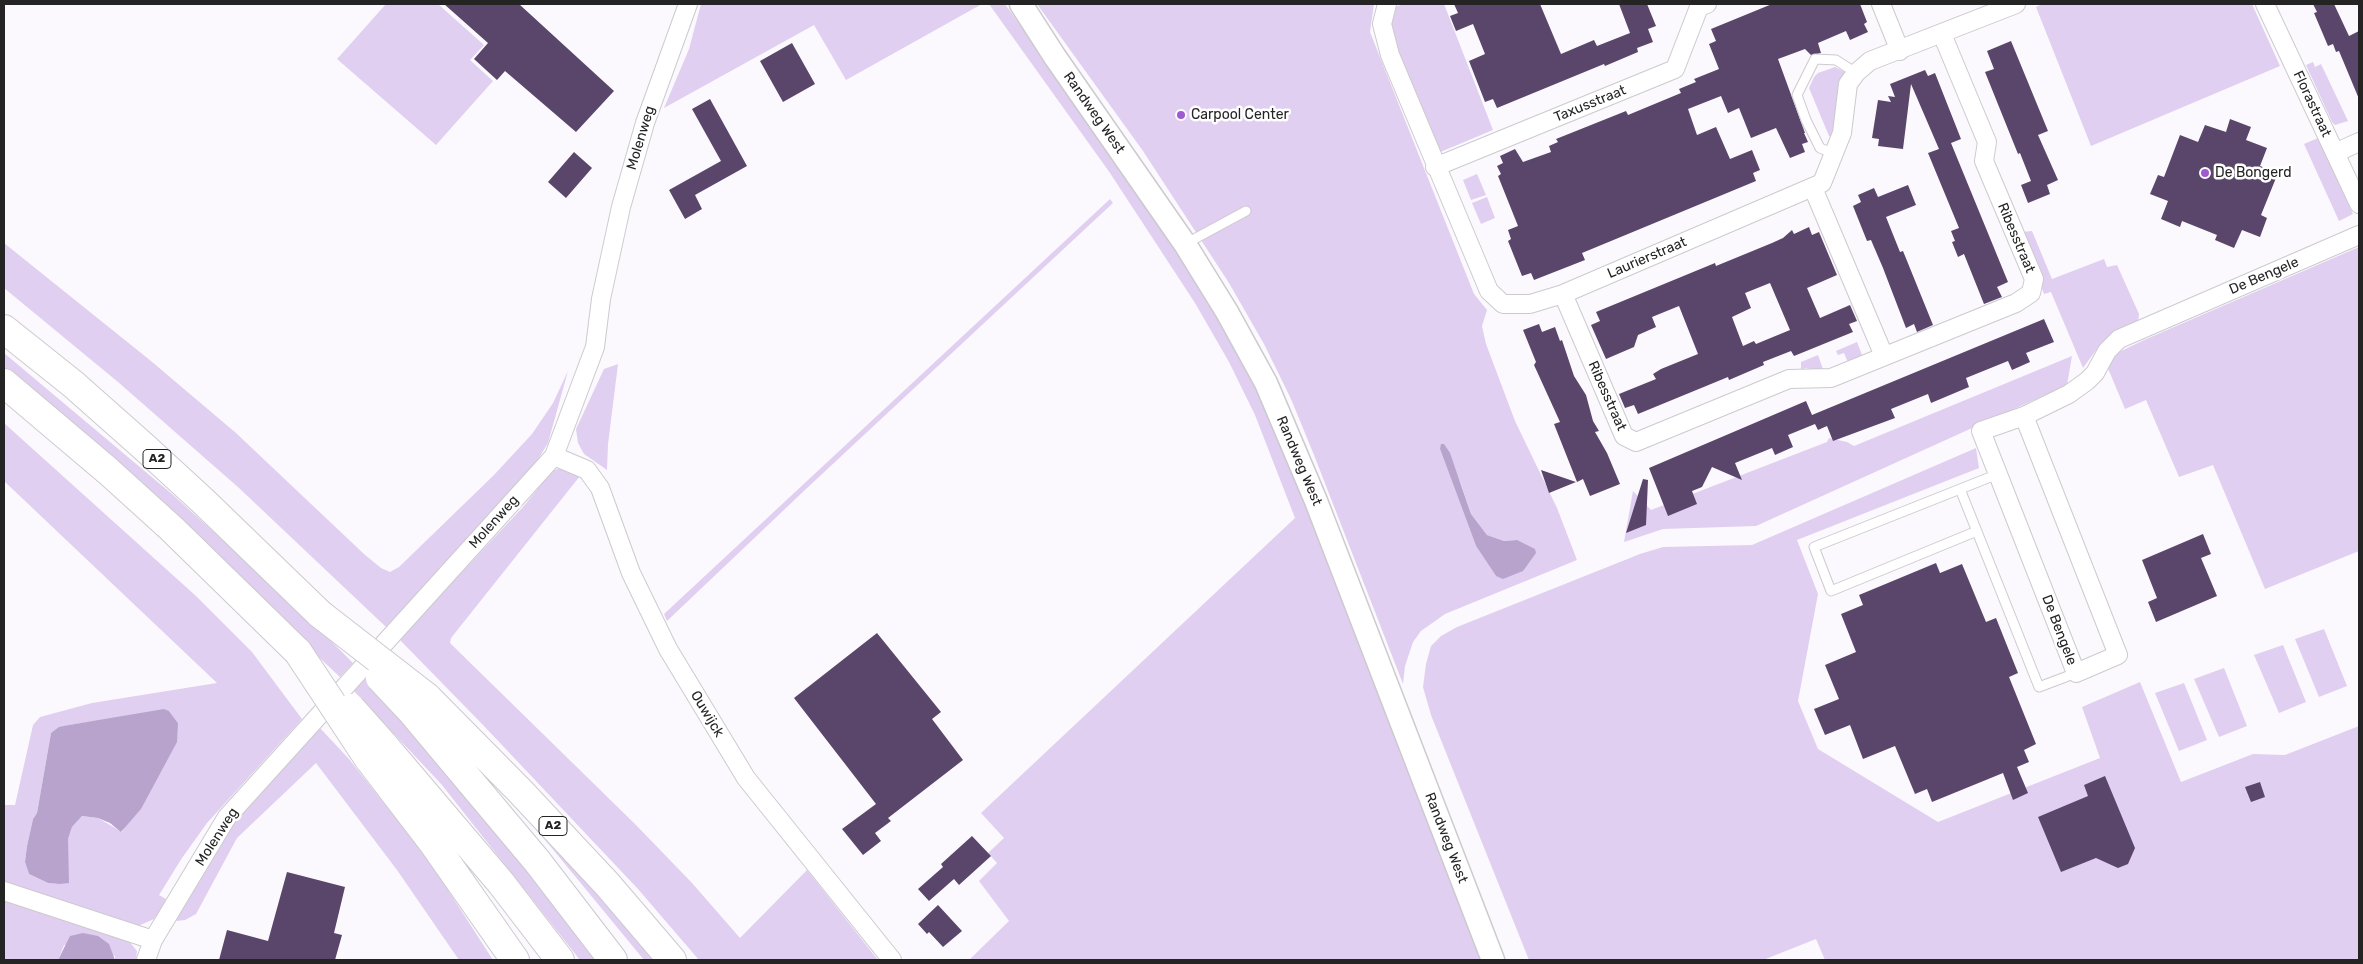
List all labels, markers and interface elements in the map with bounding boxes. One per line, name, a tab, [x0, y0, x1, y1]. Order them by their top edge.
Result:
street label: Florastraat	[2289, 68, 2335, 140]
street label: Randweg West	[1060, 69, 1128, 157]
street label: Taxusstraat	[1551, 82, 1629, 126]
street label: Molenweg	[623, 104, 659, 172]
place label: Carpool Center	[1191, 107, 1289, 123]
marker: Carpool Center	[1175, 109, 1187, 121]
place label: De Bongerd	[2215, 165, 2291, 181]
marker: De Bongerd	[2199, 167, 2211, 179]
street label: Ribesstraat	[1994, 200, 2038, 276]
street label: Laurierstraat	[1605, 234, 1689, 282]
street label: De Bengele	[2227, 254, 2301, 298]
street label: Ribesstraat	[1584, 359, 1630, 433]
street label: Randweg West	[1273, 414, 1325, 508]
road number: A2	[143, 449, 171, 468]
street label: Molenweg	[466, 492, 522, 552]
street label: De Bengele	[2038, 592, 2080, 668]
street label: Ouwijck	[687, 688, 727, 740]
street label: Randweg West	[1421, 790, 1471, 886]
street label: Molenweg	[192, 805, 242, 869]
road number: A2	[539, 816, 567, 836]

